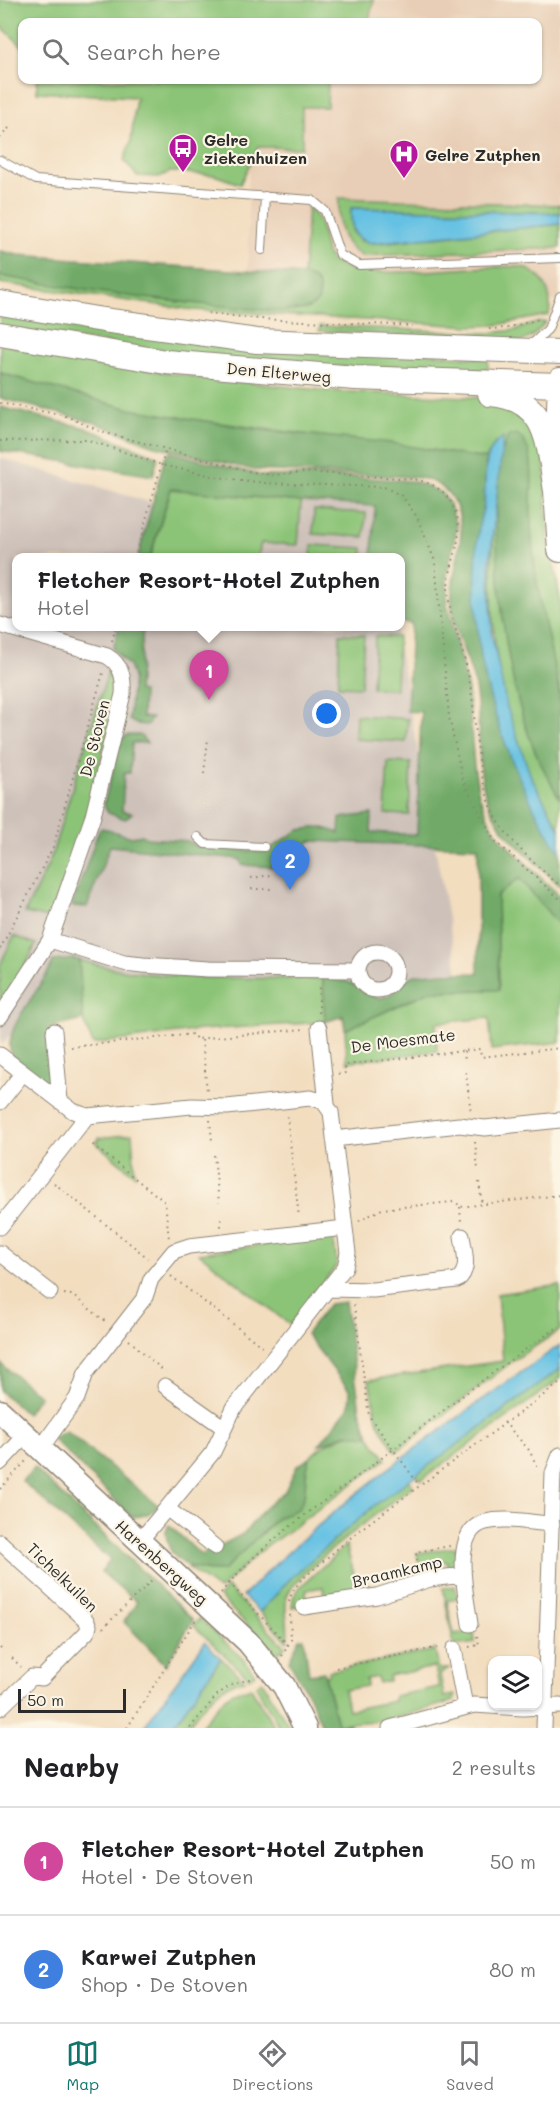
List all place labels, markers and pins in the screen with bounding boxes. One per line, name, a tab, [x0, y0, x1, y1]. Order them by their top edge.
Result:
place label: Gelre ziekenhuizen	[204, 129, 307, 168]
bus stop icon: Gelre ziekenhuizen	[167, 132, 199, 174]
hospital icon: Gelre Zutphen	[388, 138, 420, 180]
place label: Gelre Zutphen	[425, 144, 541, 165]
pin: 1	[190, 650, 228, 700]
pin: 2	[270, 840, 310, 890]

